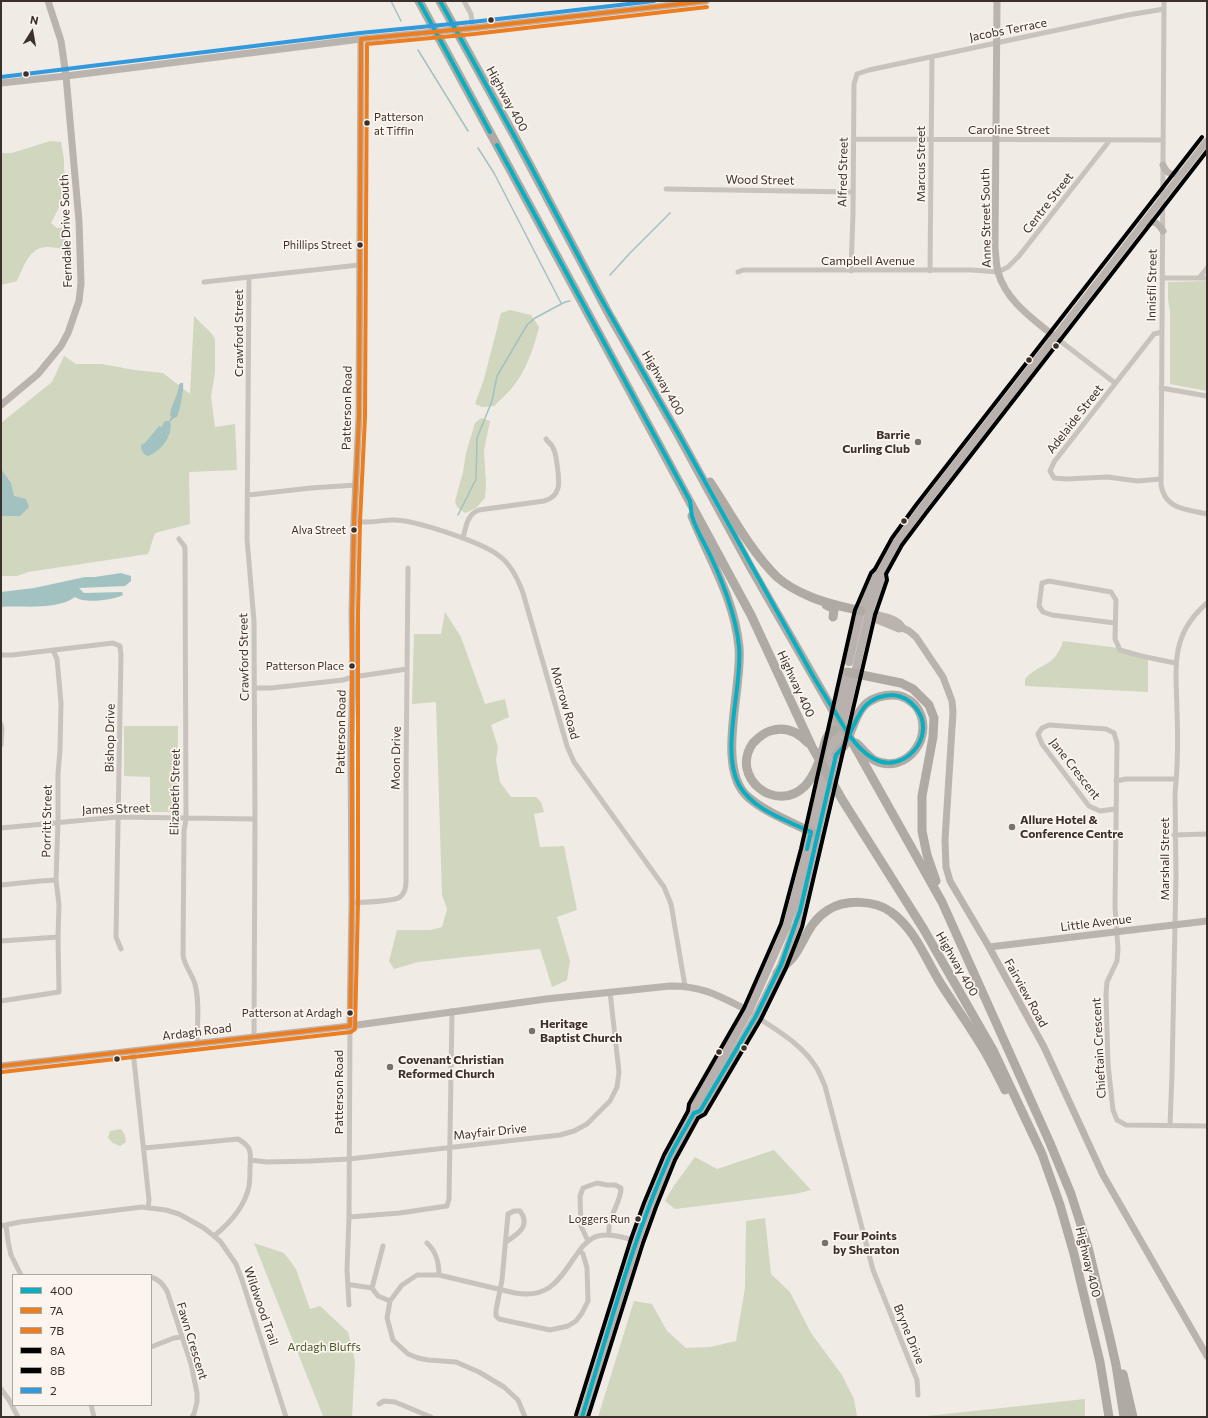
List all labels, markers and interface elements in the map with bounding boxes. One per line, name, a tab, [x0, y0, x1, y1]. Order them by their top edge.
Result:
north arrow	[12, 12, 52, 52]
text: N	[29, 13, 40, 27]
unlabelled marker	[486, 15, 496, 25]
street label: Jacobs Terrace	[968, 15, 1048, 45]
street label: Highway 400	[483, 64, 531, 134]
unlabelled marker	[21, 69, 31, 79]
place label: Patterson at Tiffin	[374, 110, 423, 136]
marker: Patterson at Tiffin	[362, 118, 372, 128]
street label: Caroline Street	[968, 123, 1050, 137]
street label: Marcus Street	[914, 126, 928, 202]
street label: Alfred Street	[835, 137, 851, 207]
street label: Anne Street South	[978, 168, 994, 268]
street label: Centre Street	[1020, 170, 1076, 236]
street label: Wood Street	[725, 172, 795, 188]
street label: Ferndale Drive South	[57, 174, 75, 288]
place label: Phillips Street	[283, 238, 352, 252]
marker: Phillips Street	[355, 240, 365, 250]
street label: Innisfil Street	[1144, 249, 1160, 321]
street label: Campbell Avenue	[821, 254, 915, 268]
street label: Crawford Street	[232, 289, 246, 377]
unlabelled marker	[1051, 341, 1061, 351]
street label: Highway 400	[639, 348, 687, 418]
unlabelled marker	[1024, 355, 1034, 365]
street label: Patterson Road	[339, 366, 355, 450]
street label: Adelaide Street	[1044, 382, 1106, 456]
place label: Barrie Curling Club	[842, 428, 910, 456]
marker: Barrie Curling Club	[913, 437, 923, 447]
unlabelled marker	[899, 516, 909, 526]
place label: Alva Street	[291, 523, 346, 537]
marker: Alva Street	[349, 525, 359, 535]
street label: Crawford Street	[236, 613, 252, 701]
street label: Highway 400	[774, 648, 818, 720]
place label: Patterson Place	[266, 659, 344, 673]
marker: Patterson Place	[347, 661, 357, 671]
street label: Morrow Road	[548, 665, 582, 741]
street label: Patterson Road	[333, 690, 349, 774]
street label: Bishop Drive	[102, 704, 118, 772]
street label: Moon Drive	[388, 726, 404, 790]
street label: Jane Crescent	[1047, 735, 1103, 803]
street label: Elizabeth Street	[167, 748, 183, 836]
street label: Porritt Street	[39, 784, 55, 858]
street label: James Street	[82, 801, 150, 817]
place label: Allure Hotel & Conference Centre	[1020, 813, 1123, 841]
street label: Marshall Street	[1158, 817, 1172, 901]
marker: Allure Hotel & Conference Centre	[1007, 822, 1017, 832]
street label: Little Avenue	[1060, 911, 1132, 935]
street label: Highway 400	[933, 929, 981, 999]
street label: Fairview Road	[1001, 956, 1051, 1030]
street label: Chieftain Crescent	[1089, 997, 1109, 1099]
place label: Patterson at Ardagh	[242, 1006, 342, 1020]
marker: Patterson at Ardagh	[345, 1008, 355, 1018]
place label: Heritage Baptist Church	[540, 1017, 622, 1045]
street label: Ardagh Road	[161, 1021, 233, 1043]
marker: Heritage Baptist Church	[527, 1026, 537, 1036]
unlabelled marker	[739, 1043, 749, 1053]
unlabelled marker	[714, 1047, 724, 1057]
street label: Patterson Road	[332, 1050, 346, 1134]
place label: Covenant Christian Reformed Church	[398, 1053, 504, 1081]
unlabelled marker	[112, 1054, 122, 1064]
marker: Covenant Christian Reformed Church	[385, 1062, 395, 1072]
street label: Mayfair Drive	[453, 1121, 527, 1143]
place label: Loggers Run	[568, 1212, 630, 1226]
marker: Loggers Run	[633, 1214, 643, 1224]
street label: Highway 400	[1072, 1225, 1104, 1299]
place label: Four Points by Sheraton	[833, 1229, 900, 1257]
marker: Four Points by Sheraton	[820, 1238, 830, 1248]
street label: Wildwood Trail	[241, 1265, 281, 1347]
legend	[12, 1274, 152, 1406]
text: 400	[50, 1283, 73, 1297]
street label: Fawn Crescent	[173, 1301, 211, 1381]
street label: Bryne Drive	[890, 1302, 928, 1366]
text: 7A	[50, 1303, 64, 1317]
text: 7B	[50, 1323, 64, 1337]
park label: Ardagh Bluffs	[287, 1340, 361, 1354]
text: 8A	[50, 1343, 65, 1357]
text: 8B	[50, 1363, 65, 1377]
text: 2	[50, 1383, 57, 1397]

